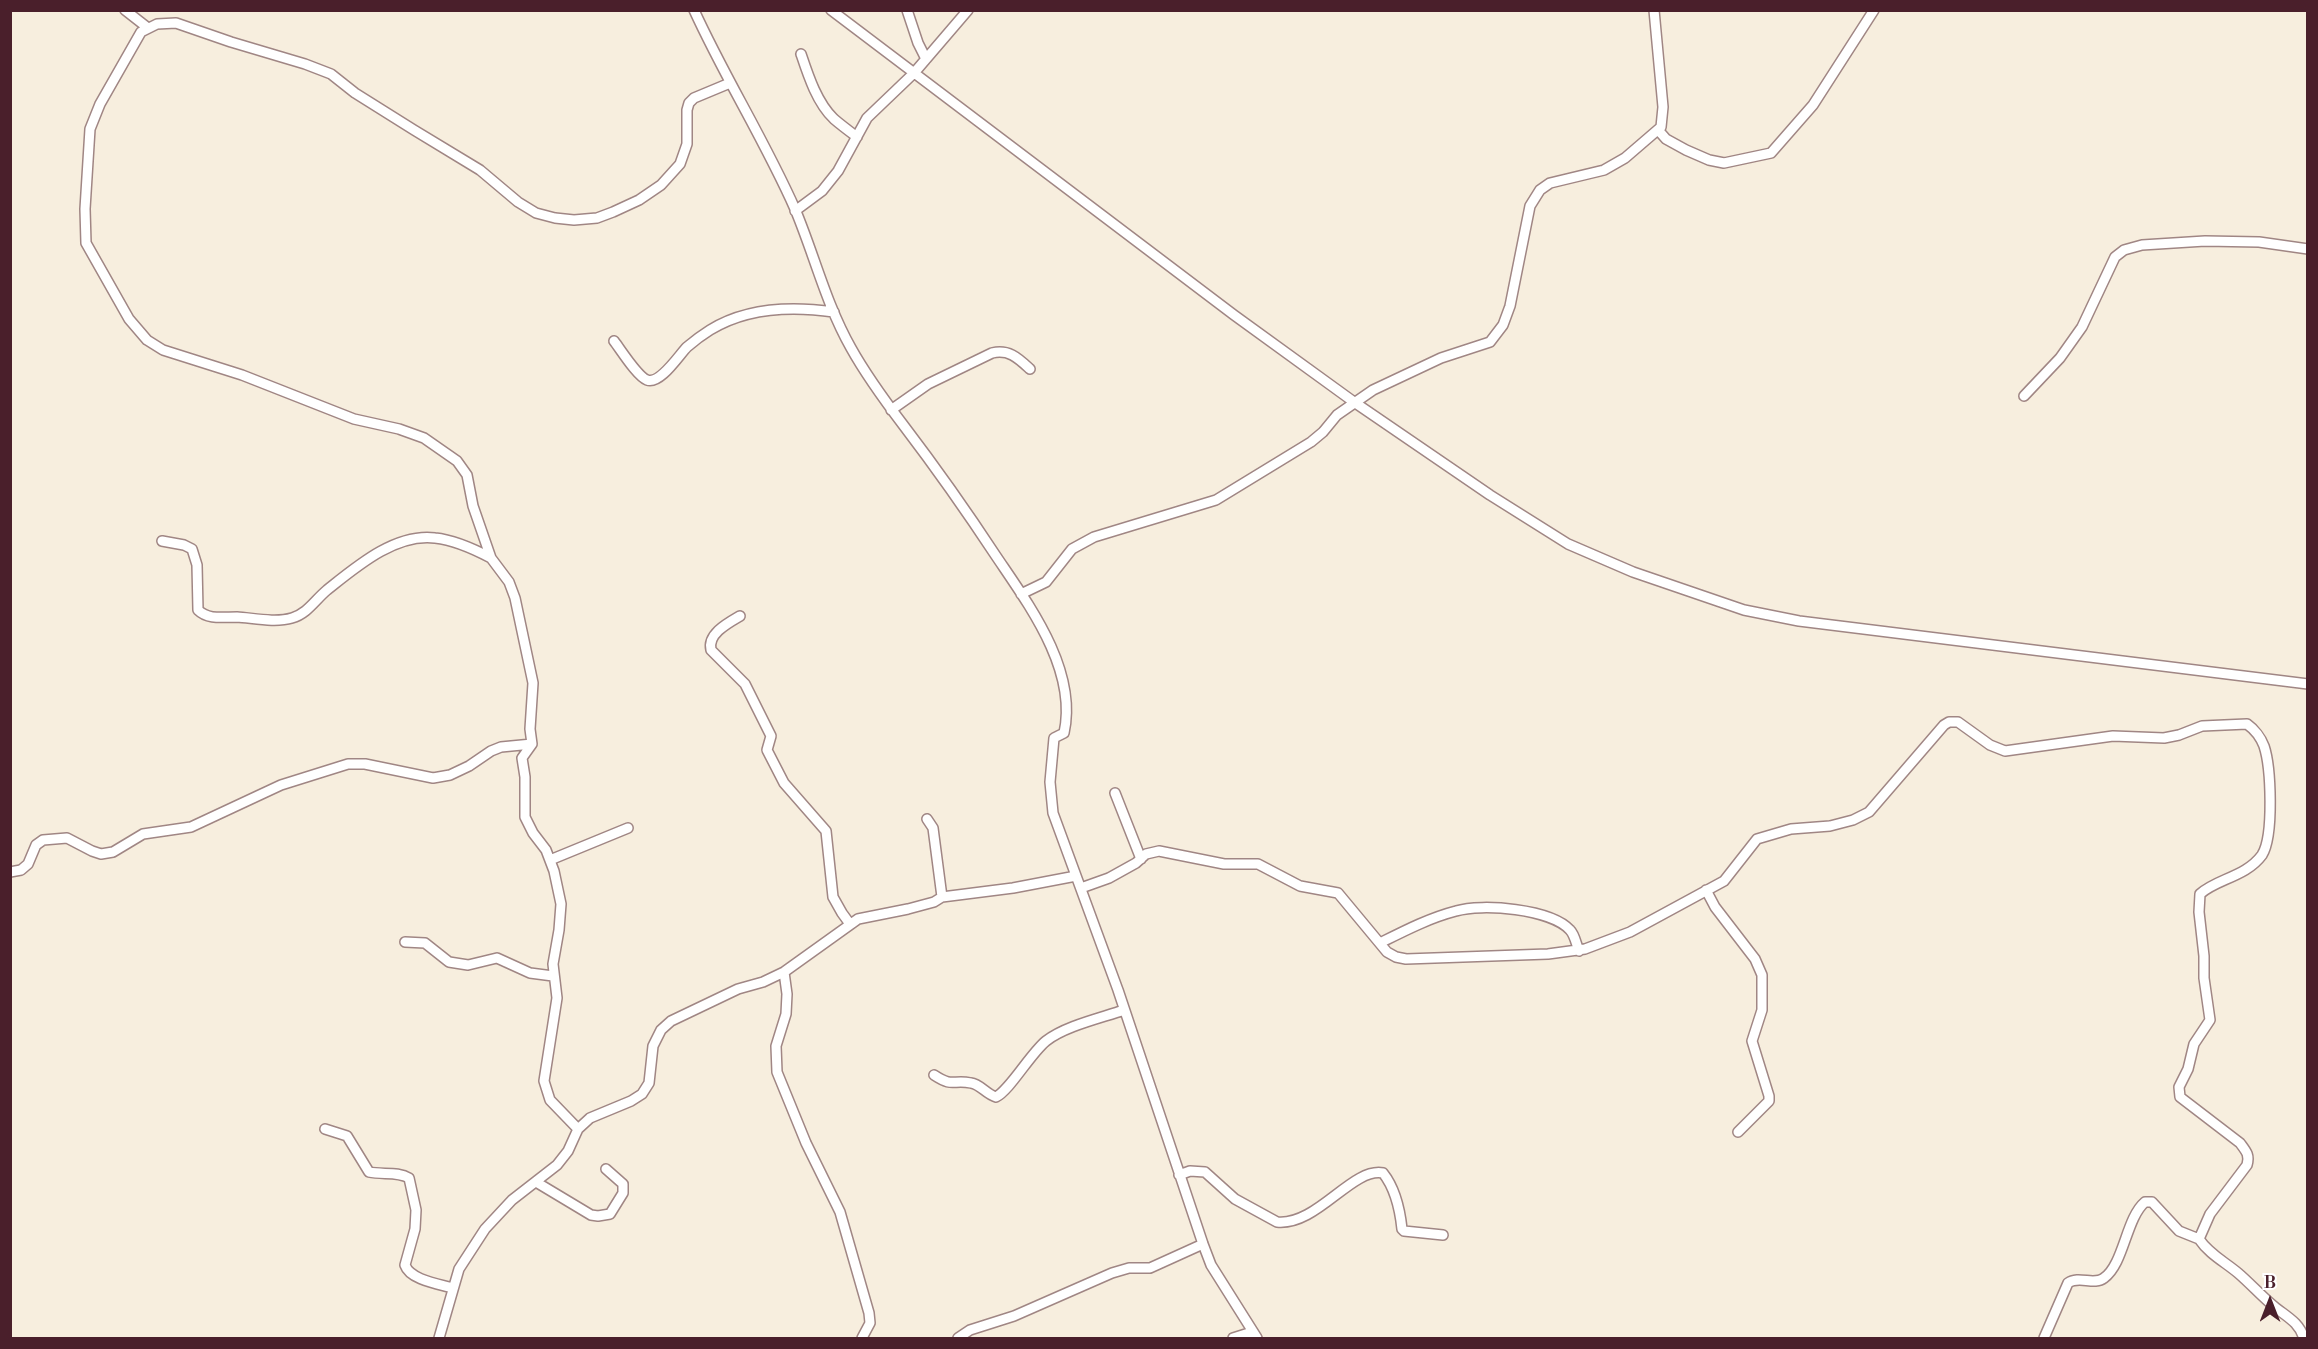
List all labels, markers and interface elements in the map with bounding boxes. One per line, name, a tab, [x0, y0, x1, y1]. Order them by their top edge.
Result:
north arrow	[2240, 1271, 2300, 1331]
text: B	[2264, 1273, 2276, 1293]

